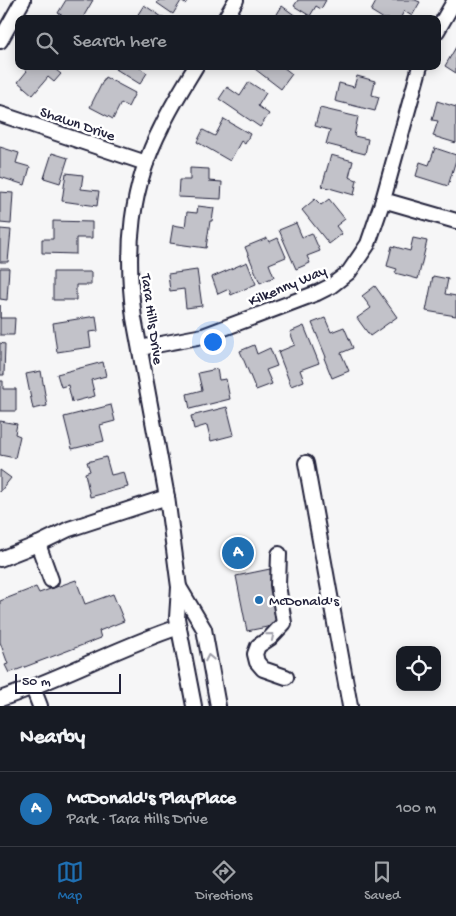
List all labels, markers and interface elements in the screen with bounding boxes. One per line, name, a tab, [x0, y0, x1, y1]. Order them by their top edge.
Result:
search box	[15, 15, 441, 70]
icon: search	[33, 29, 61, 57]
text: Search here	[73, 31, 167, 54]
street label: Shawn Drive	[37, 104, 118, 146]
street label: Kilkenny Way	[246, 262, 330, 311]
street label: Tara Hills Drive	[136, 272, 166, 366]
your location	[200, 329, 226, 355]
pin: A	[222, 534, 254, 572]
place label: McDonald's	[269, 593, 339, 611]
marker: McDonald's	[253, 594, 265, 606]
one-way arrow	[265, 633, 274, 642]
map controls	[396, 646, 441, 691]
button: locate	[396, 646, 441, 691]
one-way arrow	[205, 654, 215, 662]
scale bar	[15, 671, 121, 694]
text: 50 m	[22, 674, 51, 691]
text: Nearby	[20, 726, 85, 751]
text: McDonald's PlayPlace	[67, 788, 236, 811]
text: A	[31, 800, 41, 819]
text: 100 m	[396, 800, 436, 819]
text: Park · Tara Hills Drive	[67, 811, 208, 830]
tab: Map	[56, 858, 84, 905]
tab: Directions	[196, 858, 253, 905]
tab: Saved	[364, 858, 400, 905]

